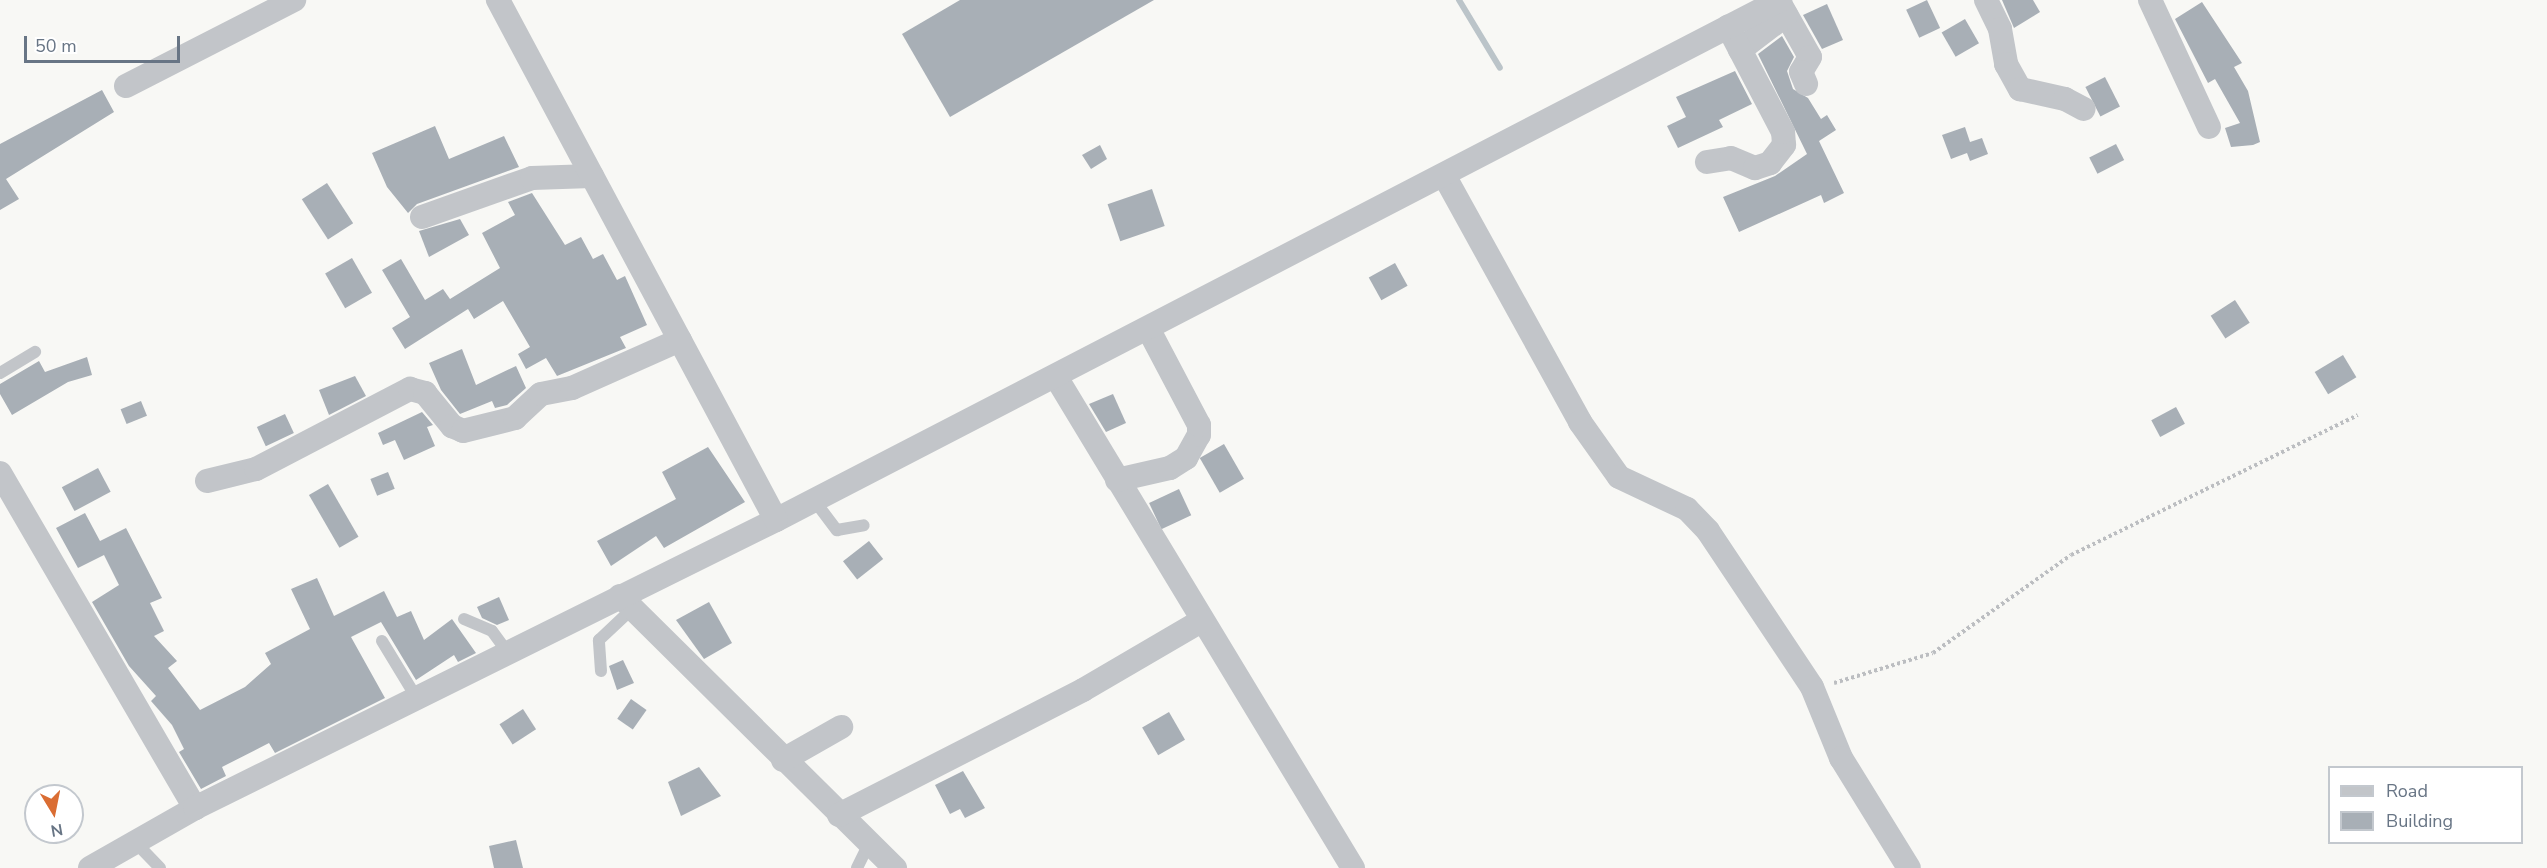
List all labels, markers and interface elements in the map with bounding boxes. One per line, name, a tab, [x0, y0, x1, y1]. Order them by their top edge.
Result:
scale bar	[27, 24, 183, 62]
text: 50 m	[35, 34, 77, 58]
legend	[2328, 766, 2523, 844]
text: Road	[2386, 779, 2428, 803]
north arrow	[24, 784, 84, 844]
text: Building	[2386, 809, 2453, 833]
text: N	[49, 818, 65, 842]

